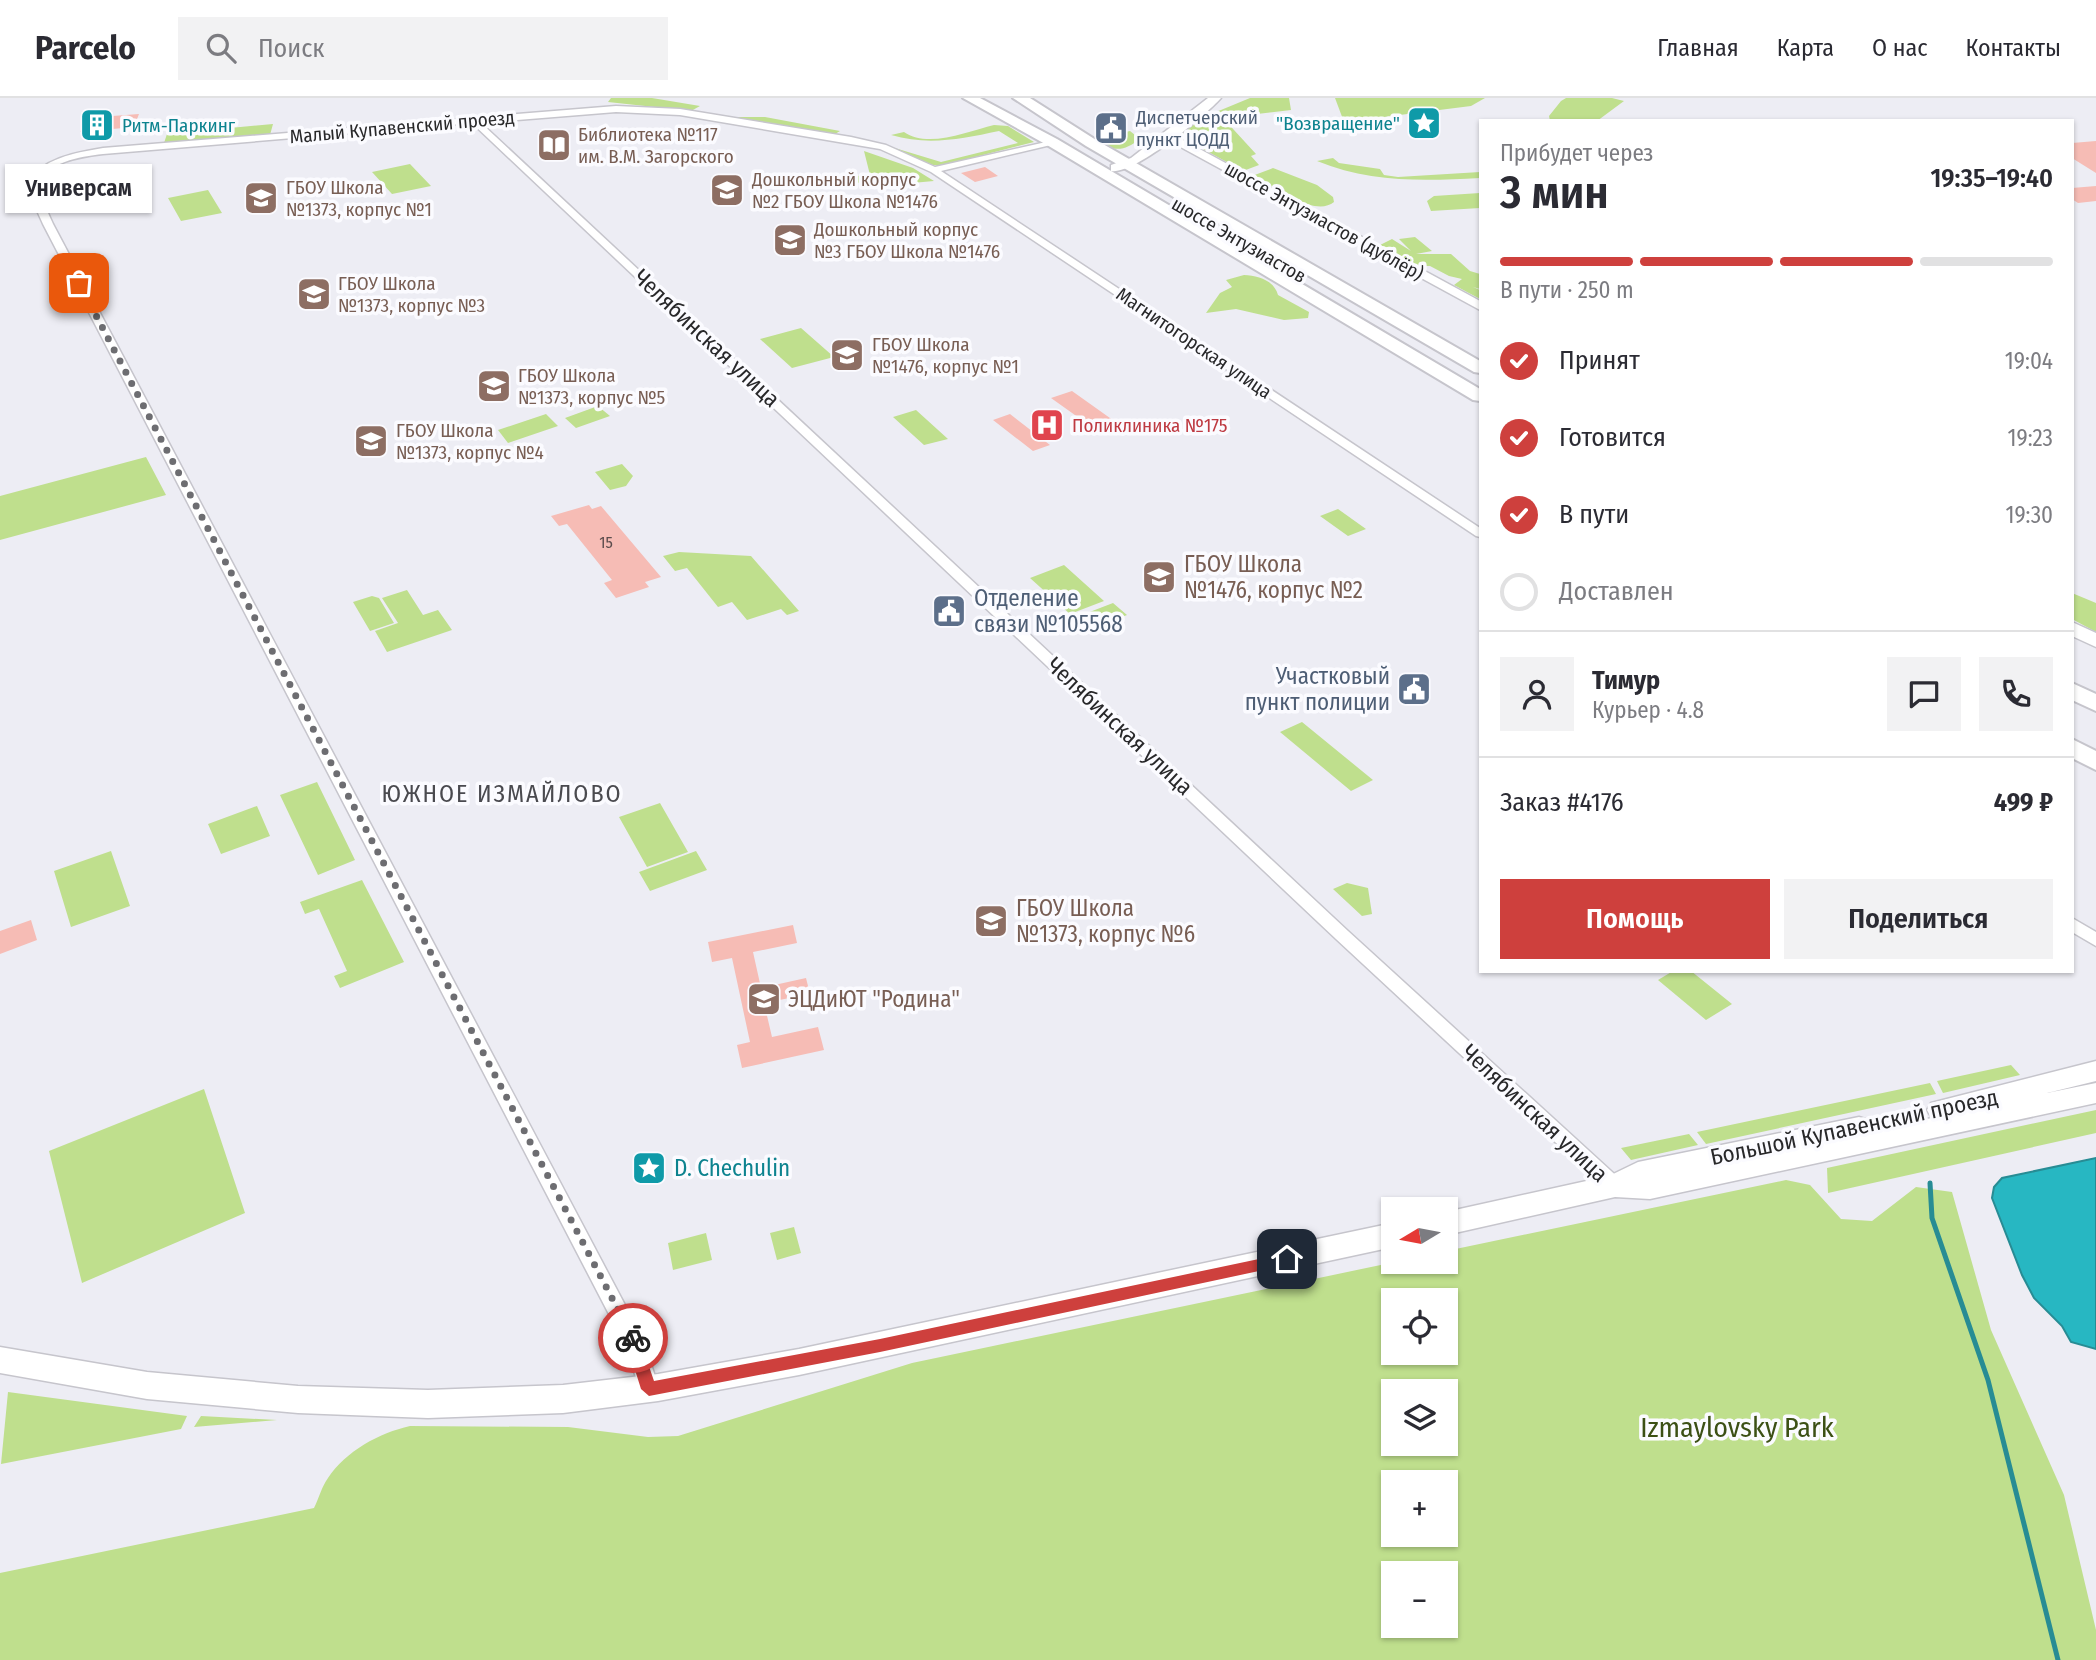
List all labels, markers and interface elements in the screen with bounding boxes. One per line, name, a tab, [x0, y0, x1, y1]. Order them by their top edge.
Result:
search box	[178, 17, 668, 80]
text: Parcelo	[35, 28, 136, 68]
icon: search	[202, 29, 240, 67]
text: Поиск	[258, 33, 325, 64]
text: Главная	[1657, 34, 1739, 62]
text: Карта	[1777, 34, 1834, 62]
text: О нас	[1872, 34, 1927, 62]
text: Контакты	[1965, 34, 2061, 62]
place icon: "Возвращение"	[1405, 104, 1443, 142]
building icon: Ритм-Паркинг	[78, 106, 116, 144]
street label: Малый Купавенский проезд	[289, 106, 515, 148]
place label: Диспетчерский пункт ЦОДД	[1135, 106, 1258, 151]
public building icon: Диспетчерский пункт ЦОДД	[1092, 109, 1130, 147]
place label: "Возвращение"	[1276, 112, 1400, 135]
place label: Ритм-Паркинг	[122, 114, 236, 137]
place label: Библиотека №117 им. В.М. Загорского	[578, 123, 734, 168]
library icon: Библиотека №117 им. В.М. Загорского	[535, 126, 573, 164]
text: Прибудет через	[1500, 139, 1653, 167]
street label: шоссе Энтузиастов (дублёр)	[1221, 157, 1427, 285]
text: 19:35–19:40	[1930, 163, 2053, 194]
callout: Универсам	[6, 164, 152, 213]
text: 3 мин	[1500, 165, 1609, 220]
place label: Дошкольный корпус №2 ГБОУ Школа №1476	[751, 168, 938, 213]
school or university icon: Дошкольный корпус №2 ГБОУ Школа №1476	[708, 171, 746, 209]
text: Универсам	[25, 174, 132, 202]
place label: ГБОУ Школа №1373, корпус №1	[286, 176, 432, 221]
school or university icon: ГБОУ Школа №1373, корпус №1	[242, 179, 280, 217]
street label: шоссе Энтузиастов	[1168, 192, 1310, 288]
place label: Дошкольный корпус №3 ГБОУ Школа №1476	[813, 218, 1000, 263]
school or university icon: Дошкольный корпус №3 ГБОУ Школа №1476	[771, 221, 809, 259]
pin	[49, 253, 109, 313]
street label: Челябинская улица	[628, 263, 786, 413]
icon: bag	[60, 264, 98, 302]
place label: ГБОУ Школа №1373, корпус №3	[338, 272, 485, 317]
school or university icon: ГБОУ Школа №1373, корпус №3	[295, 275, 333, 313]
text: В пути · 250 m	[1500, 276, 1634, 304]
street label: Магнитогорская улица	[1112, 283, 1276, 403]
place label: ГБОУ Школа №1476, корпус №1	[872, 333, 1019, 378]
school or university icon: ГБОУ Школа №1476, корпус №1	[828, 336, 866, 374]
icon: check	[1500, 342, 1538, 380]
text: Принят	[1559, 345, 1640, 376]
text: 19:04	[2005, 347, 2053, 375]
place label: ГБОУ Школа №1373, корпус №5	[518, 364, 665, 409]
school or university icon: ГБОУ Школа №1373, корпус №5	[475, 367, 513, 405]
hospital icon: Поликлиника №175	[1028, 406, 1066, 444]
place label: Поликлиника №175	[1072, 414, 1228, 437]
place label: ГБОУ Школа №1373, корпус №4	[396, 419, 544, 464]
icon: check	[1500, 419, 1538, 457]
school or university icon: ГБОУ Школа №1373, корпус №4	[352, 422, 390, 460]
text: Готовится	[1559, 422, 1666, 453]
text: 19:23	[2008, 424, 2053, 452]
icon: check	[1500, 496, 1538, 534]
text: В пути	[1559, 499, 1629, 530]
text: 19:30	[2005, 501, 2053, 529]
house number: 15	[599, 533, 613, 552]
place label: ГБОУ Школа №1476, корпус №2	[1184, 550, 1363, 604]
school or university icon: ГБОУ Школа №1476, корпус №2	[1140, 558, 1178, 596]
text: Доставлен	[1559, 576, 1674, 607]
place label: Отделение связи №105568	[974, 584, 1123, 638]
public building icon: Отделение связи №105568	[930, 592, 968, 630]
street label: Челябинская улица	[1041, 651, 1199, 801]
button: person	[1500, 657, 1574, 731]
button: chat	[1887, 657, 1961, 731]
button: phone	[1979, 657, 2053, 731]
place label: Участковый пункт полиции	[1245, 662, 1390, 716]
text: Тимур	[1592, 665, 1660, 696]
public building icon: Участковый пункт полиции	[1395, 670, 1433, 708]
text: Курьер · 4.8	[1592, 696, 1704, 724]
district label: ЮЖНОЕ ИЗМАЙЛОВО	[381, 780, 623, 808]
text: Заказ #4176	[1500, 787, 1624, 818]
text: 499 ₽	[1994, 787, 2053, 818]
button: Помощь	[1500, 879, 1770, 959]
button: Поделиться	[1784, 879, 2053, 959]
place label: ГБОУ Школа №1373, корпус №6	[1016, 894, 1195, 948]
school or university icon: ГБОУ Школа №1373, корпус №6	[972, 902, 1010, 940]
school or university icon: ЭЦДиЮТ "Родина"	[745, 980, 783, 1018]
place label: ЭЦДиЮТ "Родина"	[788, 985, 960, 1013]
street label: Челябинская улица	[1456, 1038, 1614, 1188]
street label: Большой Купавенский проезд	[1708, 1083, 2000, 1171]
place icon: D. Chechulin	[630, 1149, 668, 1187]
place label: D. Chechulin	[674, 1154, 790, 1182]
north arrow	[1381, 1197, 1458, 1274]
map controls	[1381, 1197, 1458, 1638]
pin	[1257, 1229, 1317, 1289]
icon: home	[1268, 1240, 1306, 1278]
button: locate	[1381, 1288, 1458, 1365]
courier	[598, 1303, 668, 1373]
icon: bike	[614, 1319, 652, 1357]
button: layers	[1381, 1379, 1458, 1456]
park label: Izmaylovsky Park	[1640, 1411, 1835, 1444]
button: +	[1381, 1470, 1458, 1547]
button: −	[1381, 1561, 1458, 1638]

